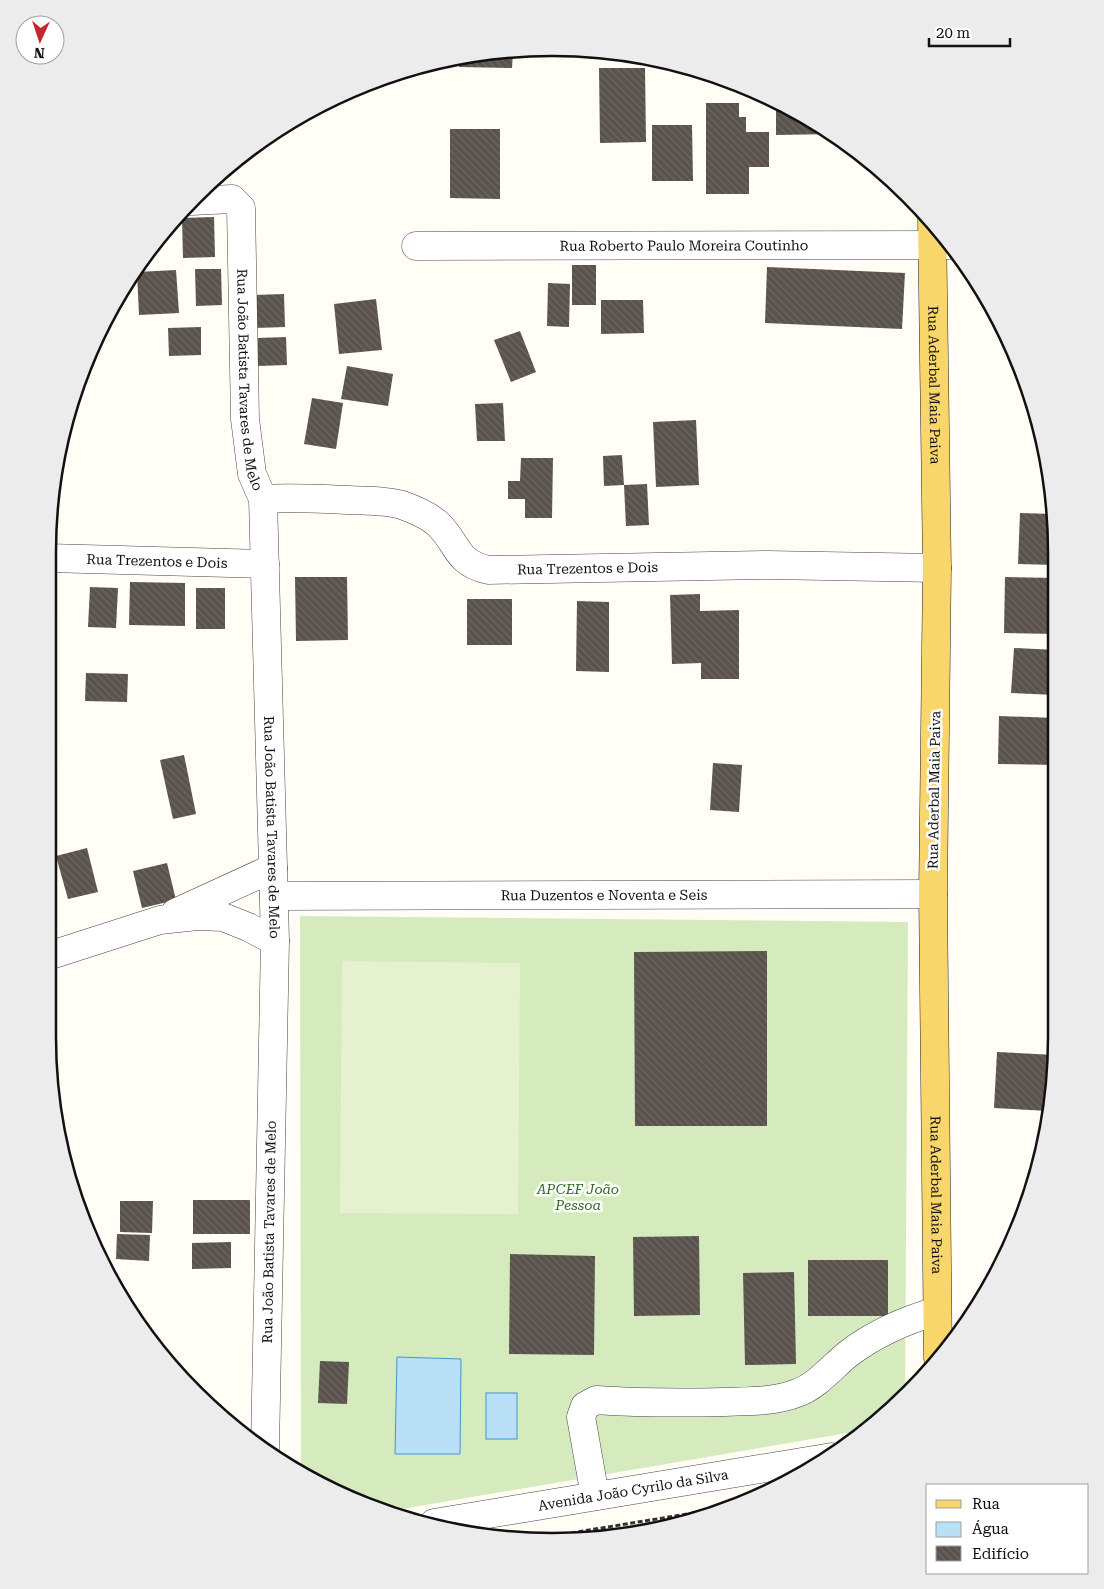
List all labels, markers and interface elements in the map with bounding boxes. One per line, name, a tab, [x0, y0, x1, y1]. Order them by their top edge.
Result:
north arrow	[15, 15, 65, 65]
scale bar	[929, 15, 1010, 47]
text: 20 m	[936, 24, 971, 42]
text: N	[33, 45, 45, 61]
street label: Rua Roberto Paulo Moreira Coutinho	[560, 237, 808, 254]
street label: Rua João Batista Tavares de Melo	[234, 268, 266, 493]
street label: Rua Aderbal Maia Paiva	[925, 306, 944, 465]
street label: Rua Trezentos e Dois	[86, 551, 228, 571]
street label: Rua Trezentos e Dois	[517, 559, 659, 577]
street label: Rua Aderbal Maia Paiva	[925, 710, 943, 869]
street label: Rua João Batista Tavares de Melo	[261, 716, 283, 939]
street label: Rua Duzentos e Noventa e Seis	[501, 887, 708, 903]
street label: Rua Aderbal Maia Paiva	[927, 1116, 945, 1275]
street label: Rua João Batista Tavares de Melo	[259, 1120, 279, 1344]
park label: APCEF João Pessoa	[536, 1181, 619, 1213]
street label: Avenida João Cyrilo da Silva	[537, 1466, 730, 1514]
legend	[926, 1484, 1089, 1574]
text: Rua	[972, 1495, 1000, 1513]
text: Água	[972, 1520, 1009, 1538]
text: Edifício	[972, 1545, 1029, 1563]

